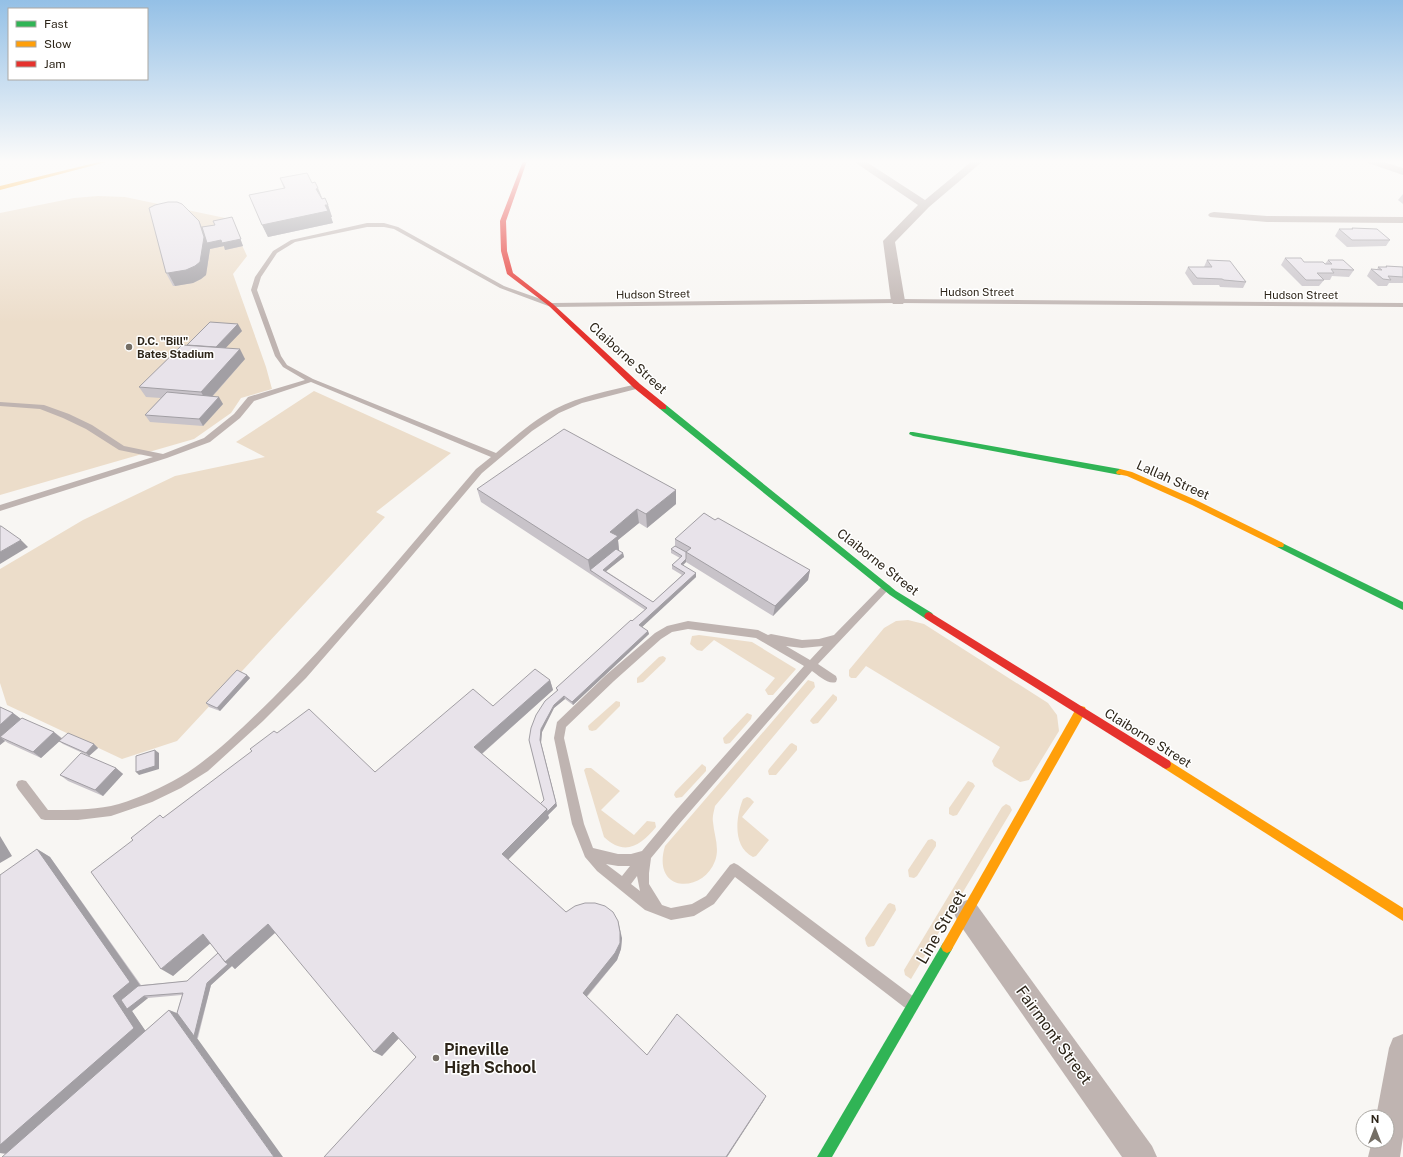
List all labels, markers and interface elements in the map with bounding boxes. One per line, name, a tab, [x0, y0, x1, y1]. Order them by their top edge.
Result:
legend	[8, 8, 148, 80]
text: Fast	[44, 17, 69, 31]
text: Slow	[44, 37, 72, 51]
text: Jam	[44, 57, 66, 71]
street label: Hudson Street	[940, 286, 1014, 298]
street label: Hudson Street	[616, 287, 690, 301]
street label: Hudson Street	[1264, 289, 1338, 301]
street label: Claiborne Street	[586, 319, 670, 397]
place label: D.C. "Bill" Bates Stadium	[137, 335, 214, 360]
marker: D.C. "Bill" Bates Stadium	[124, 342, 134, 352]
street label: Lallah Street	[1134, 457, 1212, 503]
street label: Claiborne Street	[834, 525, 922, 599]
street label: Claiborne Street	[1102, 705, 1194, 771]
street label: Line Street	[912, 887, 970, 967]
street label: Fairmont Street	[1012, 982, 1096, 1088]
place label: Pineville High School	[444, 1040, 537, 1077]
marker: Pineville High School	[431, 1053, 441, 1063]
north arrow	[1355, 1109, 1395, 1149]
text: N	[1371, 1113, 1379, 1125]

